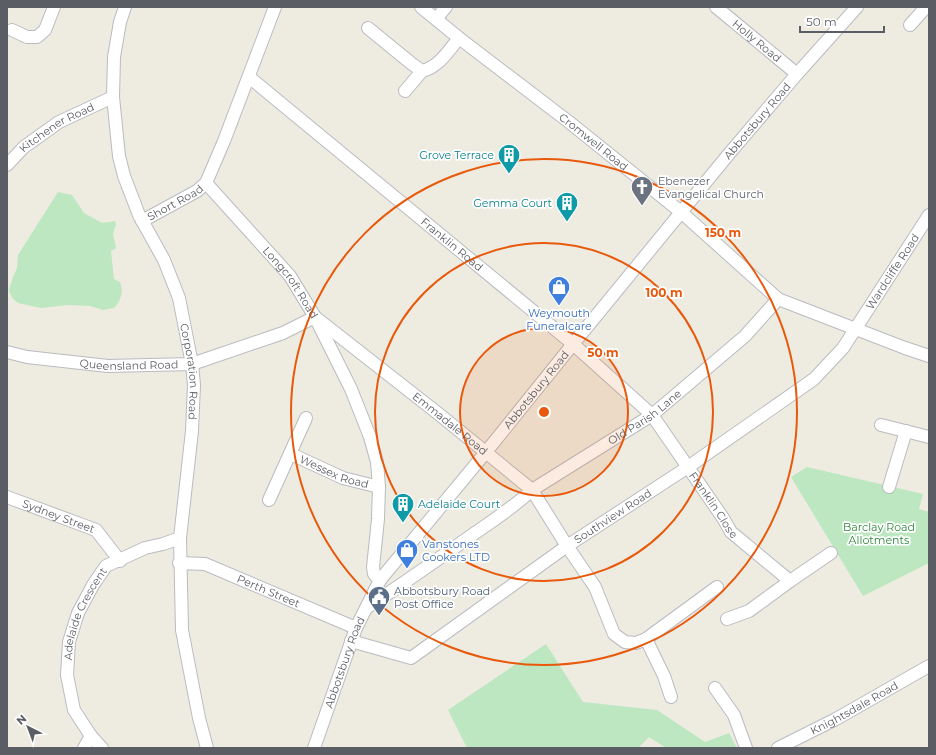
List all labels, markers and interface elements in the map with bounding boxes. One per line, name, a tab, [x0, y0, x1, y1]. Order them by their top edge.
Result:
scale bar	[800, 8, 884, 34]
text: 50 m	[806, 14, 837, 29]
street label: Holly Road	[729, 16, 784, 65]
street label: Abbotsbury Road	[721, 80, 794, 162]
street label: Kitchener Road	[16, 100, 96, 155]
street label: Cromwell Road	[556, 110, 631, 174]
building icon: Grove Terrace	[496, 142, 522, 175]
place label: Grove Terrace	[419, 148, 494, 162]
church icon: Ebenezer Evangelical Church	[629, 174, 655, 207]
place label: Ebenezer Evangelical Church	[658, 174, 764, 201]
street label: Short Road	[145, 182, 206, 224]
building icon: Gemma Court	[554, 190, 580, 223]
place label: Gemma Court	[473, 196, 553, 210]
street label: Franklin Road	[418, 215, 486, 274]
text: 150 m	[705, 225, 741, 240]
street label: Wardcliffe Road	[863, 231, 922, 312]
street label: Longcroft Road	[260, 244, 321, 321]
shop icon: Weymouth Funeralcare	[546, 274, 572, 307]
text: 100 m	[646, 285, 682, 300]
place label: Weymouth Funeralcare	[526, 306, 592, 333]
street label: Corporation Road	[177, 322, 201, 420]
text: 50 m	[587, 345, 619, 360]
street label: Abbotsbury Road	[500, 348, 572, 432]
street label: Queensland Road	[79, 356, 178, 373]
street label: Old Parish Lane	[605, 386, 684, 448]
street label: Emmadale Road	[410, 389, 490, 458]
centre of rings	[537, 405, 551, 419]
street label: Wessex Road	[298, 452, 370, 491]
street label: Franklin Close	[686, 469, 741, 542]
street label: Southview Road	[571, 486, 654, 547]
building icon: Adelaide Court	[390, 491, 416, 524]
street label: Sydney Street	[20, 496, 97, 536]
place label: Adelaide Court	[418, 497, 501, 511]
park label: Barclay Road Allotments	[843, 520, 915, 547]
shop icon: Vanstones Cookers LTD	[394, 537, 420, 570]
place label: Vanstones Cookers LTD	[422, 537, 490, 564]
street label: Adelaide Crescent	[61, 564, 110, 661]
street label: Perth Street	[235, 571, 303, 611]
public building icon: Abbotsbury Road Post Office	[366, 584, 392, 617]
place label: Abbotsbury Road Post Office	[394, 584, 490, 611]
street label: Abbotsbury Road	[322, 614, 368, 710]
street label: Knightsdale Road	[808, 678, 901, 738]
north arrow	[8, 707, 48, 747]
text: N	[13, 711, 29, 728]

